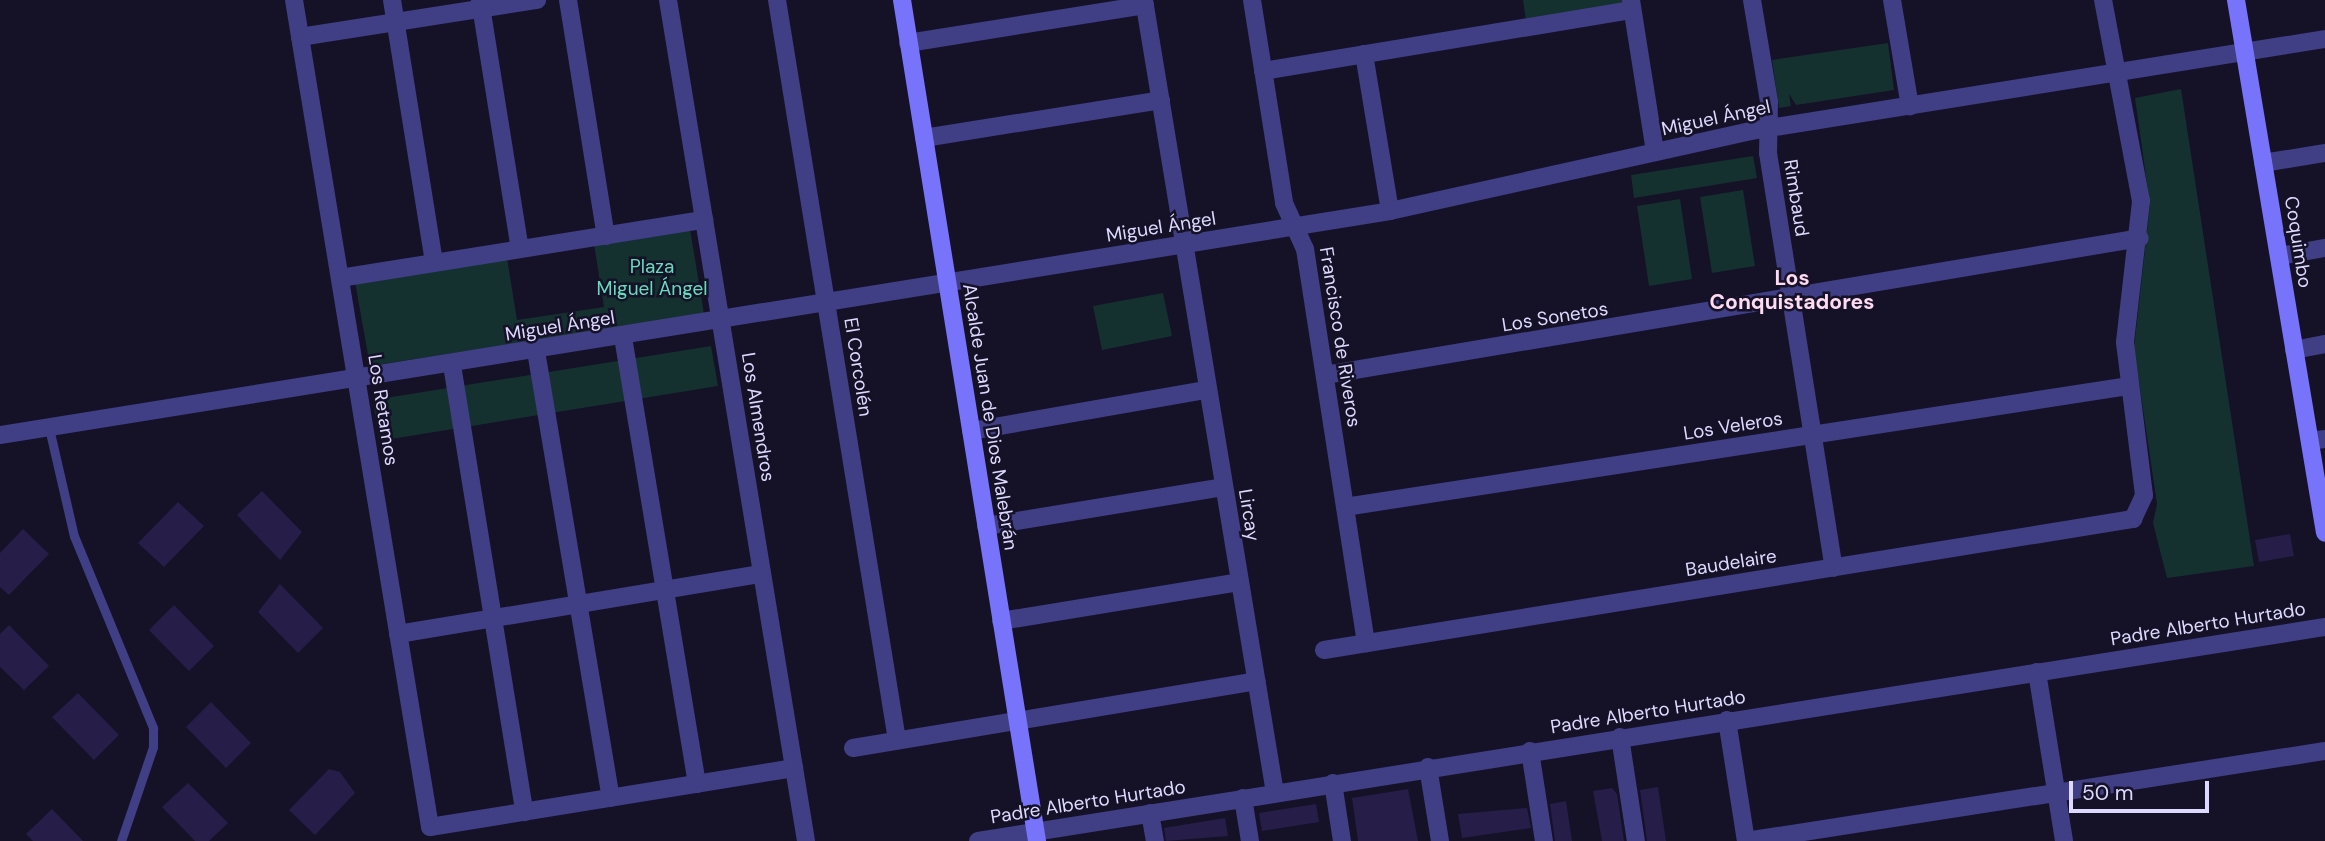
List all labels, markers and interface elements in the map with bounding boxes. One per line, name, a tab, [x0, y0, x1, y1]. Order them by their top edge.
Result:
street label: Miguel Ángel	[1659, 95, 1773, 141]
street label: Rimbaud	[1779, 158, 1813, 238]
street label: Coquimbo	[2280, 195, 2316, 289]
street label: Miguel Ángel	[1104, 207, 1218, 247]
street label: Francisco de Riveros	[1315, 245, 1365, 429]
park label: Plaza Miguel Ángel	[597, 256, 707, 300]
district label: Los Conquistadores	[1710, 265, 1874, 315]
street label: Alcalde Juan de Dios Malebrán	[958, 282, 1022, 552]
street label: Los Sonetos	[1500, 297, 1610, 337]
street label: Miguel Ángel	[503, 306, 617, 346]
street label: El Corcolén	[839, 316, 877, 418]
street label: Los Almendros	[737, 351, 779, 483]
street label: Los Retamos	[363, 353, 403, 467]
street label: Los Veleros	[1682, 407, 1784, 445]
street label: Lircay	[1234, 487, 1264, 543]
street label: Baudelaire	[1684, 545, 1778, 581]
street label: Padre Alberto Hurtado	[2109, 597, 2307, 651]
street label: Padre Alberto Hurtado	[1549, 685, 1747, 739]
scale bar	[2073, 768, 2213, 812]
street label: Padre Alberto Hurtado	[989, 775, 1187, 829]
text: 50 m	[2082, 779, 2133, 807]

